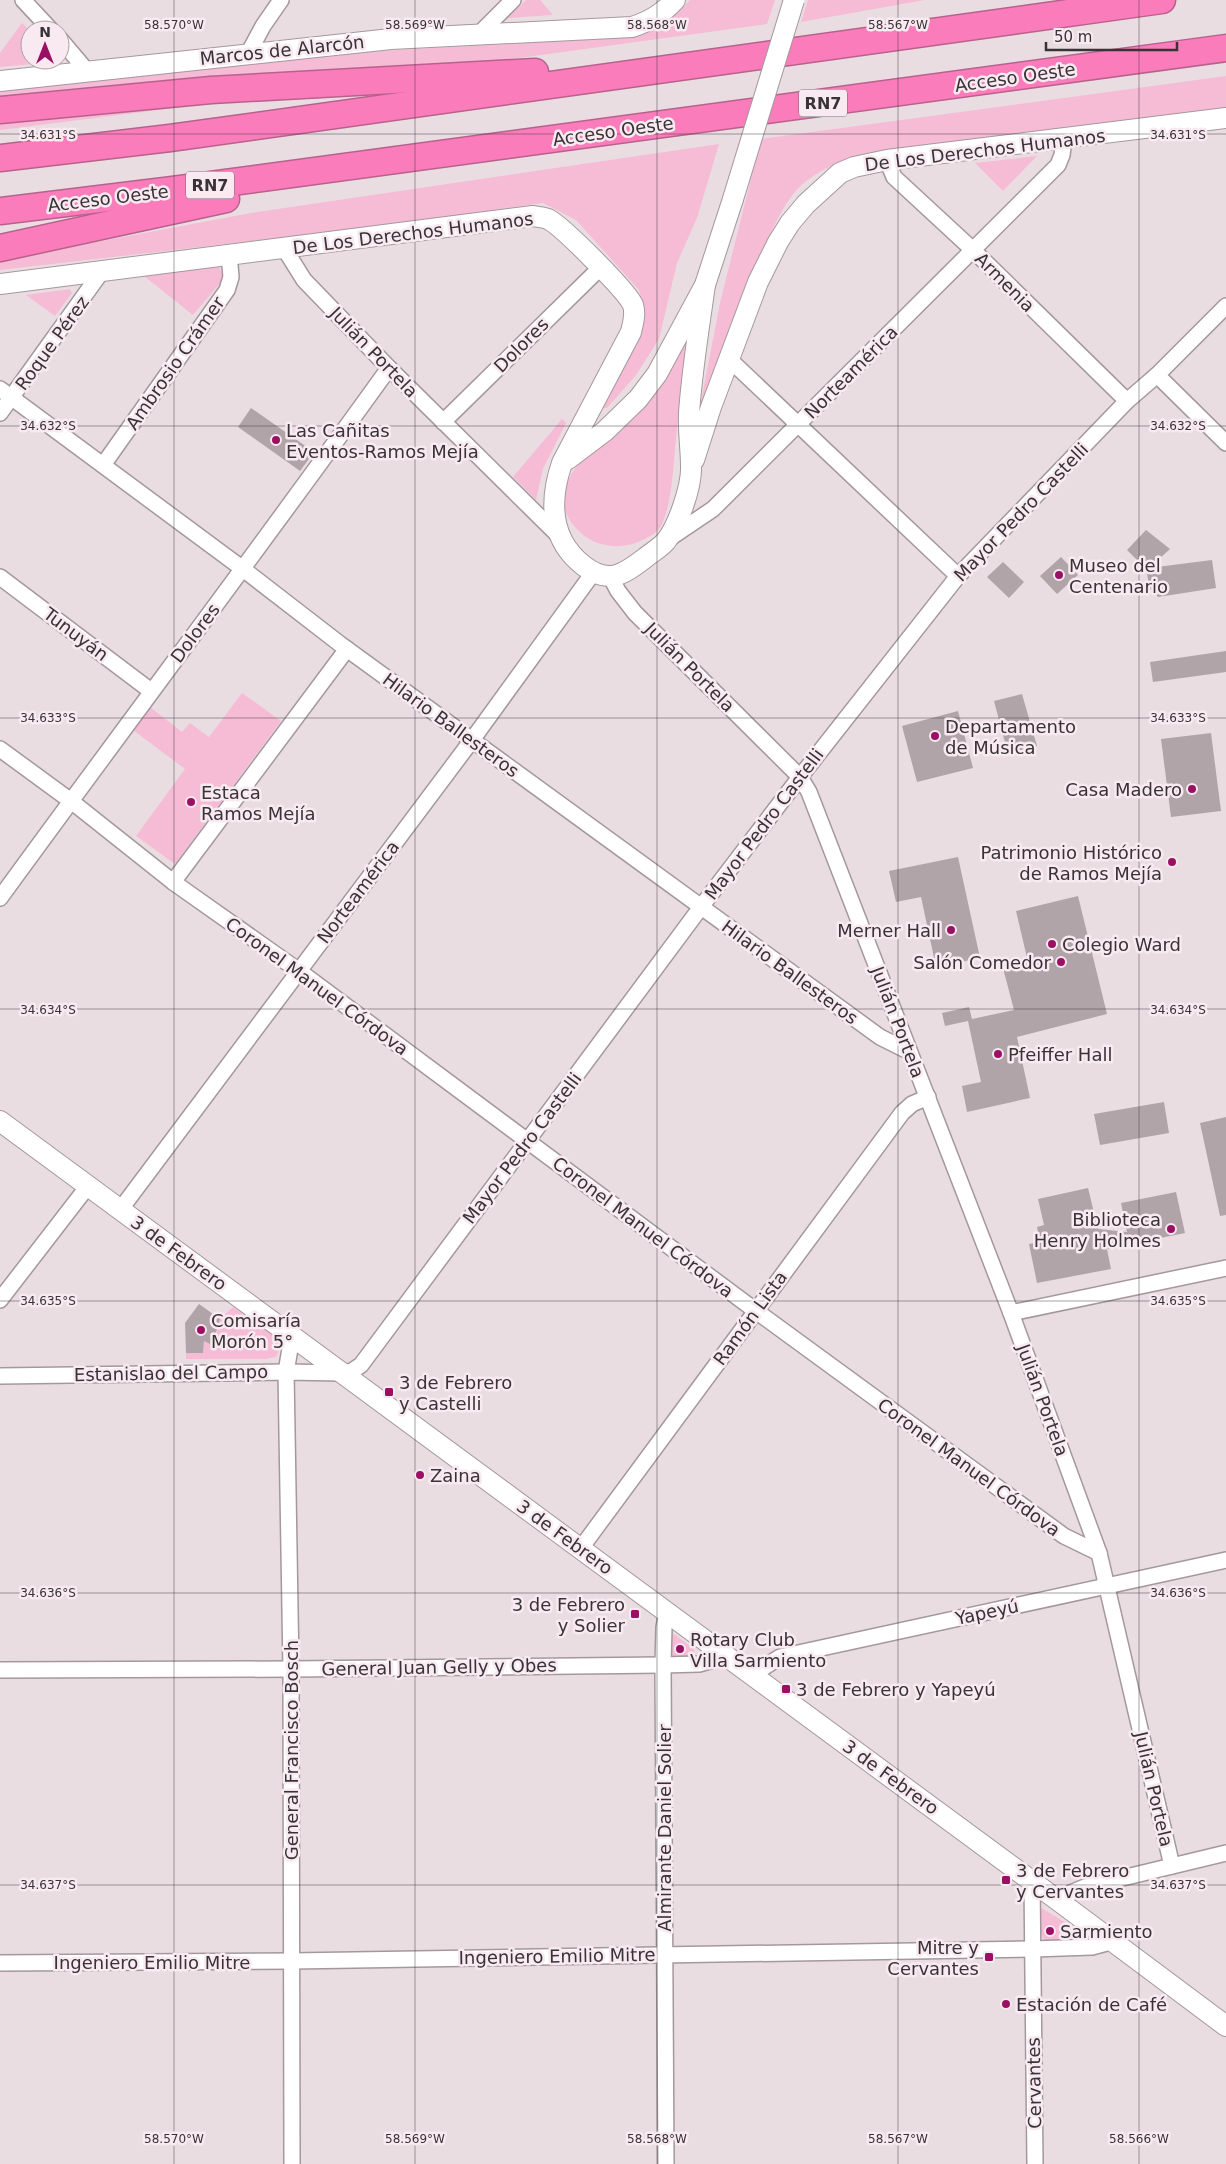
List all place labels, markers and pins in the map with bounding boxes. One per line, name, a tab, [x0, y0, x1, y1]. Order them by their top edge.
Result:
place label: Las Cañitas Eventos-Ramos Mejía	[286, 420, 479, 462]
marker: Las Cañitas Eventos-Ramos Mejía	[270, 434, 282, 446]
place label: Museo del Centenario	[1069, 555, 1168, 597]
marker: Museo del Centenario	[1053, 569, 1065, 581]
place label: Departamento de Música	[945, 716, 1076, 758]
marker: Departamento de Música	[929, 730, 941, 742]
place label: Casa Madero	[1065, 779, 1182, 800]
place label: Estaca Ramos Mejía	[201, 782, 315, 824]
marker: Casa Madero	[1186, 783, 1198, 795]
marker: Estaca Ramos Mejía	[185, 796, 197, 808]
place label: Patrimonio Histórico de Ramos Mejía	[980, 842, 1162, 884]
marker: Patrimonio Histórico de Ramos Mejía	[1166, 856, 1178, 868]
place label: Merner Hall	[837, 920, 941, 941]
marker: Merner Hall	[945, 924, 957, 936]
place label: Colegio Ward	[1062, 934, 1181, 955]
marker: Colegio Ward	[1046, 938, 1058, 950]
place label: Salón Comedor	[913, 952, 1052, 973]
marker: Salón Comedor	[1055, 956, 1067, 968]
place label: Pfeiffer Hall	[1008, 1044, 1112, 1065]
marker: Pfeiffer Hall	[992, 1048, 1004, 1060]
place label: Biblioteca Henry Holmes	[1034, 1209, 1161, 1251]
marker: Biblioteca Henry Holmes	[1165, 1223, 1177, 1235]
place label: Comisaría Morón 5°	[211, 1310, 301, 1352]
marker: Comisaría Morón 5°	[195, 1324, 207, 1336]
place label: 3 de Febrero y Castelli	[399, 1372, 512, 1414]
marker: 3 de Febrero y Castelli	[383, 1386, 395, 1398]
place label: Zaina	[430, 1465, 481, 1486]
marker: Zaina	[414, 1469, 426, 1481]
place label: 3 de Febrero y Solier	[512, 1594, 626, 1636]
marker: 3 de Febrero y Solier	[629, 1608, 641, 1620]
place label: Rotary Club Villa Sarmiento	[690, 1629, 826, 1671]
marker: Rotary Club Villa Sarmiento	[674, 1643, 686, 1655]
place label: 3 de Febrero y Yapeyú	[796, 1679, 996, 1700]
marker: 3 de Febrero y Yapeyú	[780, 1683, 792, 1695]
place label: 3 de Febrero y Cervantes	[1016, 1860, 1129, 1902]
marker: 3 de Febrero y Cervantes	[1000, 1874, 1012, 1886]
place label: Sarmiento	[1060, 1921, 1153, 1942]
marker: Sarmiento	[1044, 1925, 1056, 1937]
place label: Mitre y Cervantes	[887, 1937, 979, 1979]
marker: Mitre y Cervantes	[983, 1951, 995, 1963]
place label: Estación de Café	[1016, 1994, 1167, 2015]
marker: Estación de Café	[1000, 1998, 1012, 2010]

